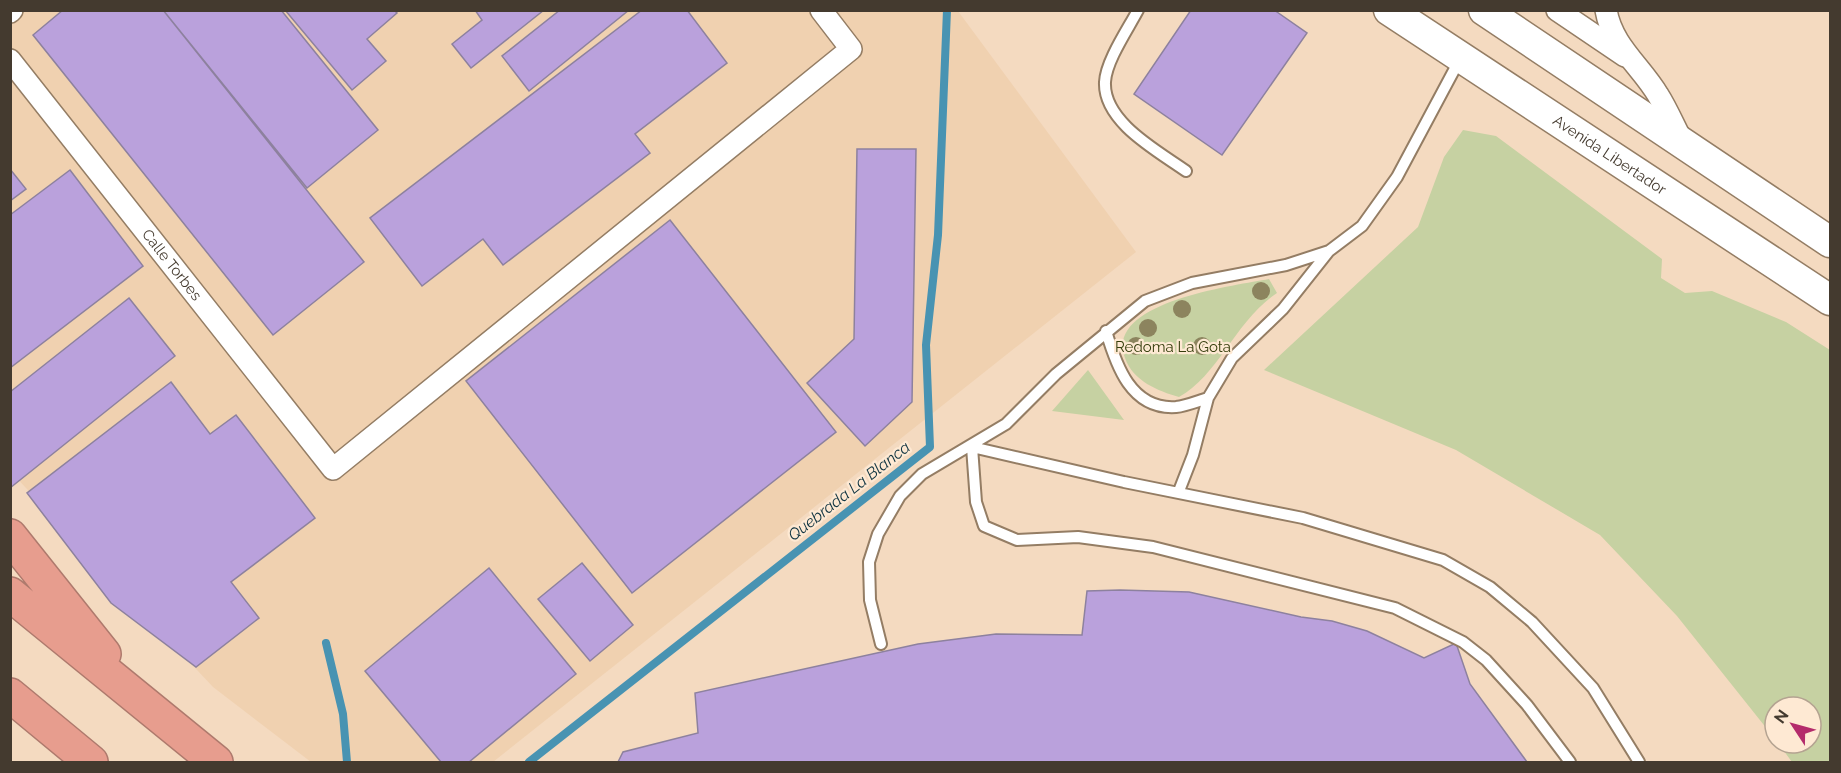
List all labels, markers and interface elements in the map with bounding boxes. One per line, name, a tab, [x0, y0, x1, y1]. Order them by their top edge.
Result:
street label: Avenida Libertador	[1550, 111, 1670, 199]
street label: Calle Torbes	[138, 226, 205, 304]
park label: Redoma La Gota	[1115, 338, 1231, 356]
water label: Quebrada La Blanca	[784, 437, 914, 545]
north arrow	[1763, 695, 1823, 755]
text: N	[1770, 706, 1793, 727]

